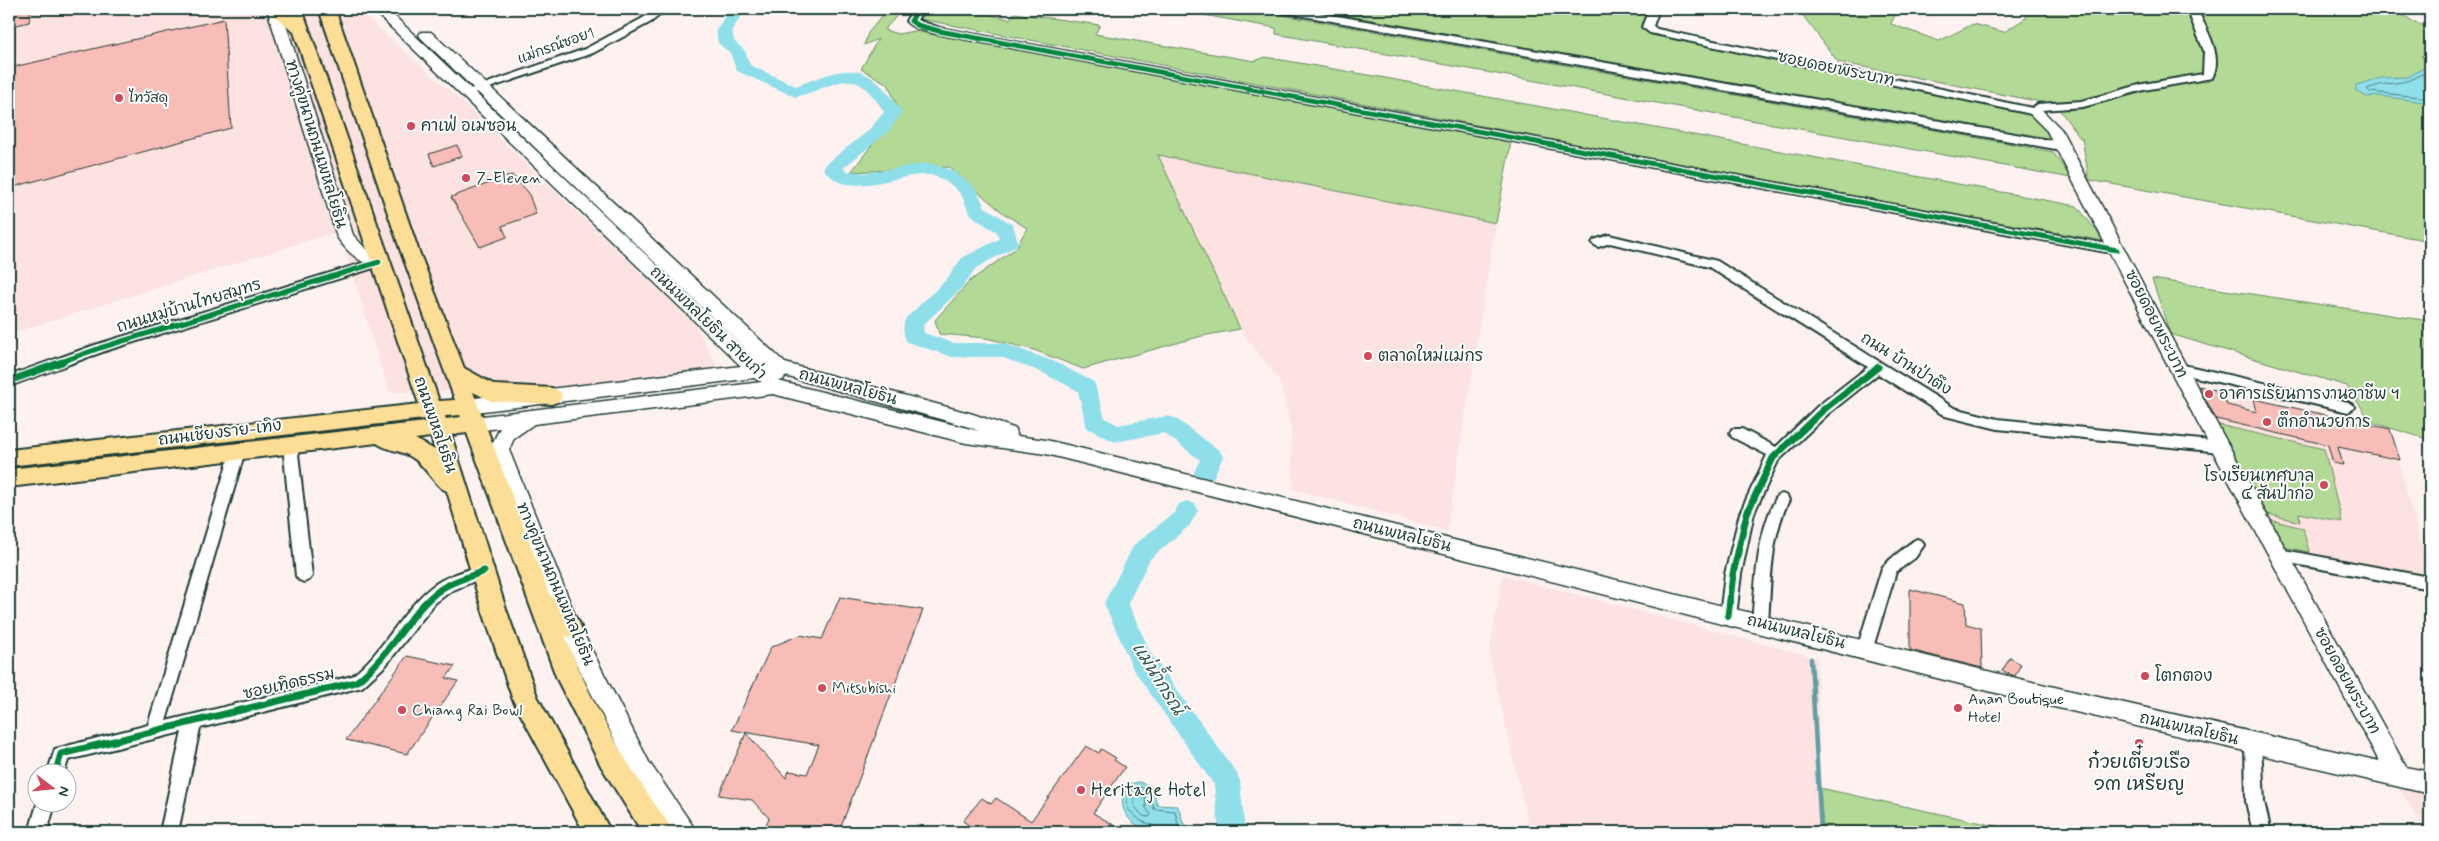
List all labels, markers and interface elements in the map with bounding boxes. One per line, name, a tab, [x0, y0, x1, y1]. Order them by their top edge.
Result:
street label: แม่กรณ์ซอย1	[515, 23, 597, 68]
street label: ซอยดอยพระบาท	[1776, 46, 1896, 92]
street label: ทางคู่ขนานถนนพหลโยธิน	[279, 57, 354, 232]
place label: ไทวัสดุ	[128, 88, 168, 107]
marker: ไทวัสดุ	[113, 92, 125, 104]
place label: คาเฟ่ อเมซอน	[421, 114, 517, 137]
marker: คาเฟ่ อเมซอน	[405, 120, 417, 132]
place label: 7-Eleven	[476, 168, 542, 189]
marker: 7-Eleven	[460, 172, 472, 184]
street label: ถนนพหลโยธิน สายเก่า	[645, 260, 772, 384]
street label: ซอยดอยพระบาท	[2120, 266, 2192, 382]
street label: ถนนหมู่บ้านไทยสมุทร	[113, 272, 264, 339]
street label: ถนน บ้านป่าตึง	[1857, 326, 1956, 400]
place label: ตลาดใหม่แม่กร	[1378, 344, 1483, 367]
marker: ตลาดใหม่แม่กร	[1362, 350, 1374, 362]
street label: ถนนพหลโยธิน	[797, 362, 900, 410]
street label: ถนนพหลโยธิน	[409, 373, 463, 476]
place label: อาคารเรียนการงานอาชีพ ฯ	[2219, 383, 2400, 405]
marker: อาคารเรียนการงานอาชีพ ฯ	[2203, 388, 2215, 400]
place label: ตึกอำนวยการ	[2277, 411, 2371, 433]
street label: ถนนเชียงราย-เทิง	[157, 414, 283, 451]
marker: ตึกอำนวยการ	[2261, 416, 2273, 428]
place label: โรงเรียนเทศบาล ๔ สันป่าก่อ	[2204, 464, 2314, 505]
marker: โรงเรียนเทศบาล ๔ สันป่าก่อ	[2318, 479, 2330, 491]
street label: ทางคู่ขนานถนนพหลโยธิน	[510, 498, 601, 669]
street label: ถนนพหลโยธิน	[1350, 511, 1454, 557]
street label: ถนนพหลโยธิน	[1744, 608, 1848, 654]
street label: ซอยดอยพระบาท	[2309, 624, 2385, 738]
water label: แม่น้ำกรณ์	[1126, 635, 1197, 723]
street label: ซอยเทิดธรรม	[241, 662, 337, 705]
place label: โตกตอง	[2155, 664, 2212, 687]
marker: โตกตอง	[2139, 670, 2151, 682]
place label: Mitsubishi	[832, 678, 896, 699]
marker: Mitsubishi	[816, 682, 828, 694]
place label: Anan Boutique Hotel	[1968, 689, 2064, 728]
place label: Chiang Rai Bowl	[412, 700, 522, 721]
marker: Anan Boutique Hotel	[1952, 702, 1964, 714]
marker: Chiang Rai Bowl	[396, 704, 408, 716]
street label: ถนนพหลโยธิน	[2137, 705, 2241, 751]
marker: ก๋วยเตี๋ยวเรือ ๑๓ เหรียญ	[2133, 737, 2145, 749]
place label: ก๋วยเตี๋ยวเรือ ๑๓ เหรียญ	[2087, 744, 2191, 797]
north arrow	[28, 764, 78, 814]
place label: Heritage Hotel	[1091, 778, 1207, 804]
text: N	[54, 784, 73, 798]
marker: Heritage Hotel	[1075, 784, 1087, 796]

